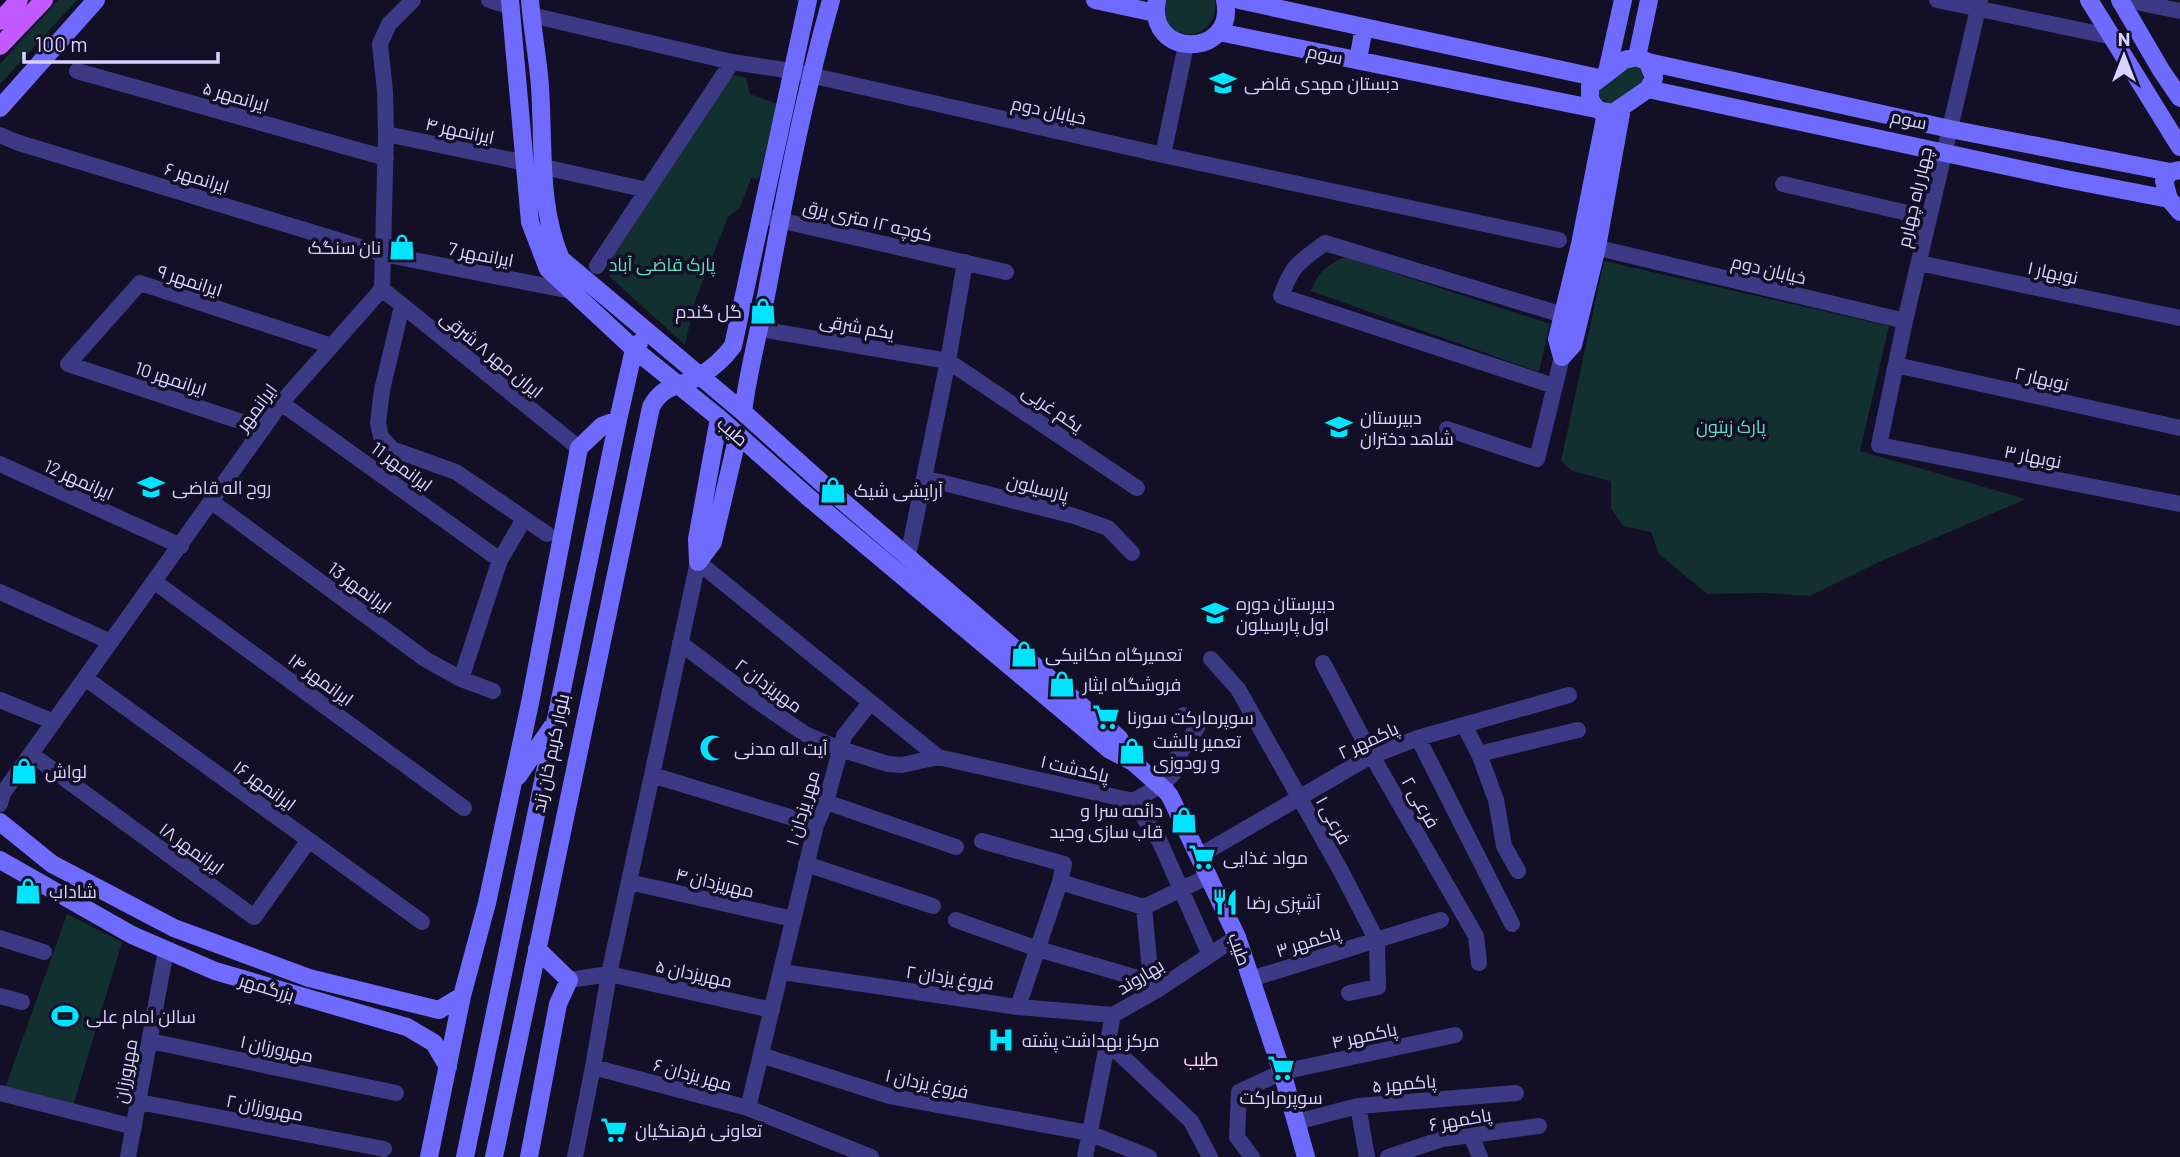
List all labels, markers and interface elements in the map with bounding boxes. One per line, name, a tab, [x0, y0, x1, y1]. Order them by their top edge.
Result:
scale bar	[24, 21, 219, 65]
north arrow	[2089, 21, 2159, 91]
text: N	[2118, 27, 2130, 50]
text: 100 m	[35, 31, 88, 56]
street label: سوم	[1304, 39, 1345, 71]
school or university icon: دبستان مهدی قاضی	[1208, 68, 1238, 98]
place label: دبستان مهدی قاضی	[1244, 72, 1399, 95]
street label: ایرانمهر ۵	[200, 76, 272, 117]
street label: خیابان دوم	[1009, 91, 1088, 131]
street label: سوم	[1888, 104, 1929, 136]
street label: ایرانمهر ۴	[423, 112, 496, 149]
street label: چهار راه چهارم	[1892, 145, 1938, 250]
street label: ایرانمهر ۶	[162, 157, 232, 198]
street label: کوچه ۱۲ متری برق	[801, 194, 935, 248]
shop icon: نان سنگک	[387, 232, 417, 262]
place label: نان سنگک	[308, 236, 381, 259]
street label: ایرانمهر 7	[446, 237, 516, 272]
street label: خیابان دوم	[1729, 250, 1809, 290]
park label: پارک قاضی آباد	[609, 253, 716, 277]
street label: نوبهار ۱	[2026, 256, 2080, 289]
street label: ایرانمهر ۹	[154, 259, 225, 302]
shop icon: گل گندم	[748, 296, 778, 326]
place label: گل گندم	[675, 300, 742, 324]
street label: ایران مهر ٨ شرقی	[435, 306, 548, 403]
street label: یکم شرقی	[818, 309, 896, 345]
street label: ایرانمهر 10	[132, 356, 210, 401]
street label: نوبهار ۲	[2012, 361, 2071, 396]
street label: ایرانمهر	[230, 379, 282, 437]
street label: یکم غربی	[1017, 380, 1088, 438]
place label: دبیرستان شاهد دختران	[1360, 406, 1454, 450]
street label: طیب	[713, 412, 753, 450]
school or university icon: دبیرستان شاهد دختران	[1324, 412, 1354, 442]
park label: پارک زیتون	[1696, 415, 1766, 439]
street label: ایرانمهر 11	[366, 436, 437, 496]
street label: نوبهار ۳	[2002, 440, 2063, 473]
street label: ایرانمهر 12	[40, 454, 117, 505]
street label: پارسیلون	[1004, 469, 1071, 507]
school or university icon: روح اله قاضی	[136, 472, 166, 502]
shop icon: آرایشی شیک	[818, 475, 848, 505]
place label: روح اله قاضی	[172, 476, 271, 500]
place label: آرایشی شیک	[854, 479, 943, 502]
street label: ایرانمهر 13	[323, 557, 396, 618]
place label: دبیرستان دوره اول پارسیلون	[1236, 592, 1335, 637]
school or university icon: دبیرستان دوره اول پارسیلون	[1200, 598, 1230, 628]
shop icon: تعمیرگاه مکانیکی	[1009, 639, 1039, 669]
place label: تعمیرگاه مکانیکی	[1045, 643, 1182, 666]
street label: ایرانمهر ۱۴	[284, 648, 358, 711]
street label: مهریزدان ۲	[731, 653, 807, 718]
shop icon: فروشگاه ایثار	[1047, 669, 1077, 699]
place label: فروشگاه ایثار	[1082, 673, 1181, 696]
street label: بلوار کریم خان زند	[527, 692, 575, 815]
supermarket icon: سوپرمارکت سورنا	[1091, 702, 1121, 732]
place label: سوپرمارکت سورنا	[1127, 706, 1254, 730]
street label: پاکمهر ۲	[1334, 716, 1403, 765]
place label: تعمیر بالشت و رودوزی	[1153, 730, 1241, 774]
mosque icon: آیت اله مدنی	[698, 733, 728, 763]
shop icon: تعمیر بالشت و رودوزی	[1117, 736, 1147, 766]
place label: آیت اله مدنی	[734, 737, 828, 760]
street label: پاکدشت ۱	[1038, 749, 1112, 789]
street label: ایرانمهر ۱۶	[229, 755, 301, 816]
shop icon: لواش	[9, 756, 39, 786]
place label: لواش	[45, 760, 87, 783]
street label: مهر یزدان ۱	[780, 768, 825, 848]
street label: فرعی ۲	[1397, 772, 1445, 832]
street label: فرعی ۱	[1311, 792, 1356, 849]
place label: دائمه سرا و قاب سازی وحید	[1050, 799, 1163, 843]
shop icon: دائمه سرا و قاب سازی وحید	[1169, 805, 1199, 835]
street label: ایرانمهر ۱۸	[155, 817, 229, 880]
supermarket icon: مواد غذایی	[1187, 842, 1217, 872]
place label: مواد غذایی	[1223, 846, 1308, 869]
street label: مهریزدان ۴	[673, 862, 757, 903]
shop icon: شاداب	[13, 876, 43, 906]
place label: شاداب	[49, 880, 97, 902]
restaurant icon: آشپزی رضا	[1210, 887, 1240, 917]
place label: آشپزی رضا	[1246, 891, 1321, 915]
street label: پاکمهر ۳	[1273, 921, 1344, 963]
street label: طیب	[1224, 930, 1256, 968]
street label: بهاروند	[1112, 953, 1168, 999]
street label: مهریزدان ۵	[653, 954, 734, 993]
street label: فروغ یزدان ۲	[904, 960, 995, 996]
street label: بزرگمهر	[236, 968, 297, 1007]
sports icon: سالن امام علی	[50, 1001, 80, 1031]
place label: سالن امام علی	[86, 1005, 196, 1029]
street label: پاکمهر ۴	[1329, 1017, 1399, 1055]
hospital icon: مرکز بهداشت پشته	[986, 1025, 1016, 1055]
place label: مرکز بهداشت پشته	[1022, 1029, 1160, 1053]
street label: مهرورزان ۱	[238, 1030, 316, 1067]
street label: مهرورزان	[109, 1037, 142, 1105]
district label: طیب	[1183, 1047, 1219, 1070]
street label: مهر یزدان ۶	[651, 1053, 735, 1096]
supermarket icon: سوپرمارکت	[1266, 1053, 1296, 1083]
street label: فروغ یزدان ۱	[883, 1063, 971, 1105]
street label: پاکمهر ۵	[1371, 1069, 1437, 1099]
place label: سوپرمارکت	[1239, 1086, 1323, 1110]
street label: مهرورزان ۲	[224, 1089, 305, 1126]
street label: پاکمهر ۶	[1427, 1103, 1493, 1137]
supermarket icon: تعاونی فرهنگیان	[599, 1115, 629, 1145]
place label: تعاونی فرهنگیان	[635, 1119, 762, 1142]

